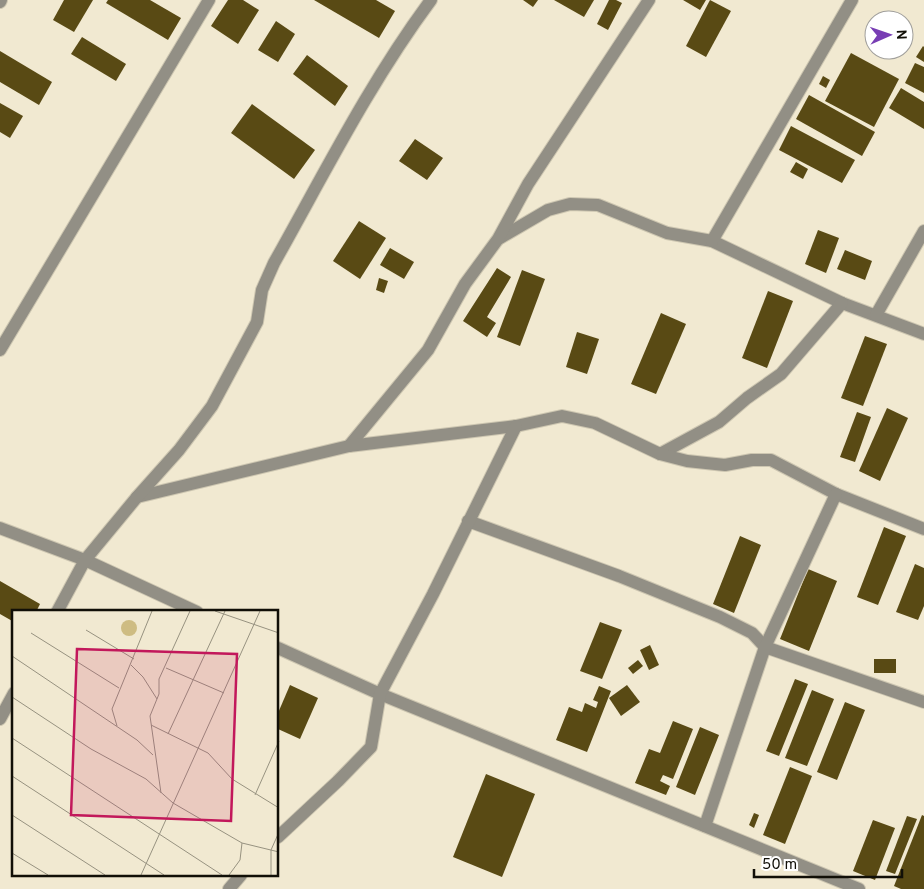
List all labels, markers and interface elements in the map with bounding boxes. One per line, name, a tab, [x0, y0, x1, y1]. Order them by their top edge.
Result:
north arrow	[864, 10, 914, 60]
text: N	[892, 29, 909, 40]
inset map	[12, 610, 279, 876]
scale bar	[754, 846, 902, 878]
text: 50 m	[762, 856, 797, 875]

